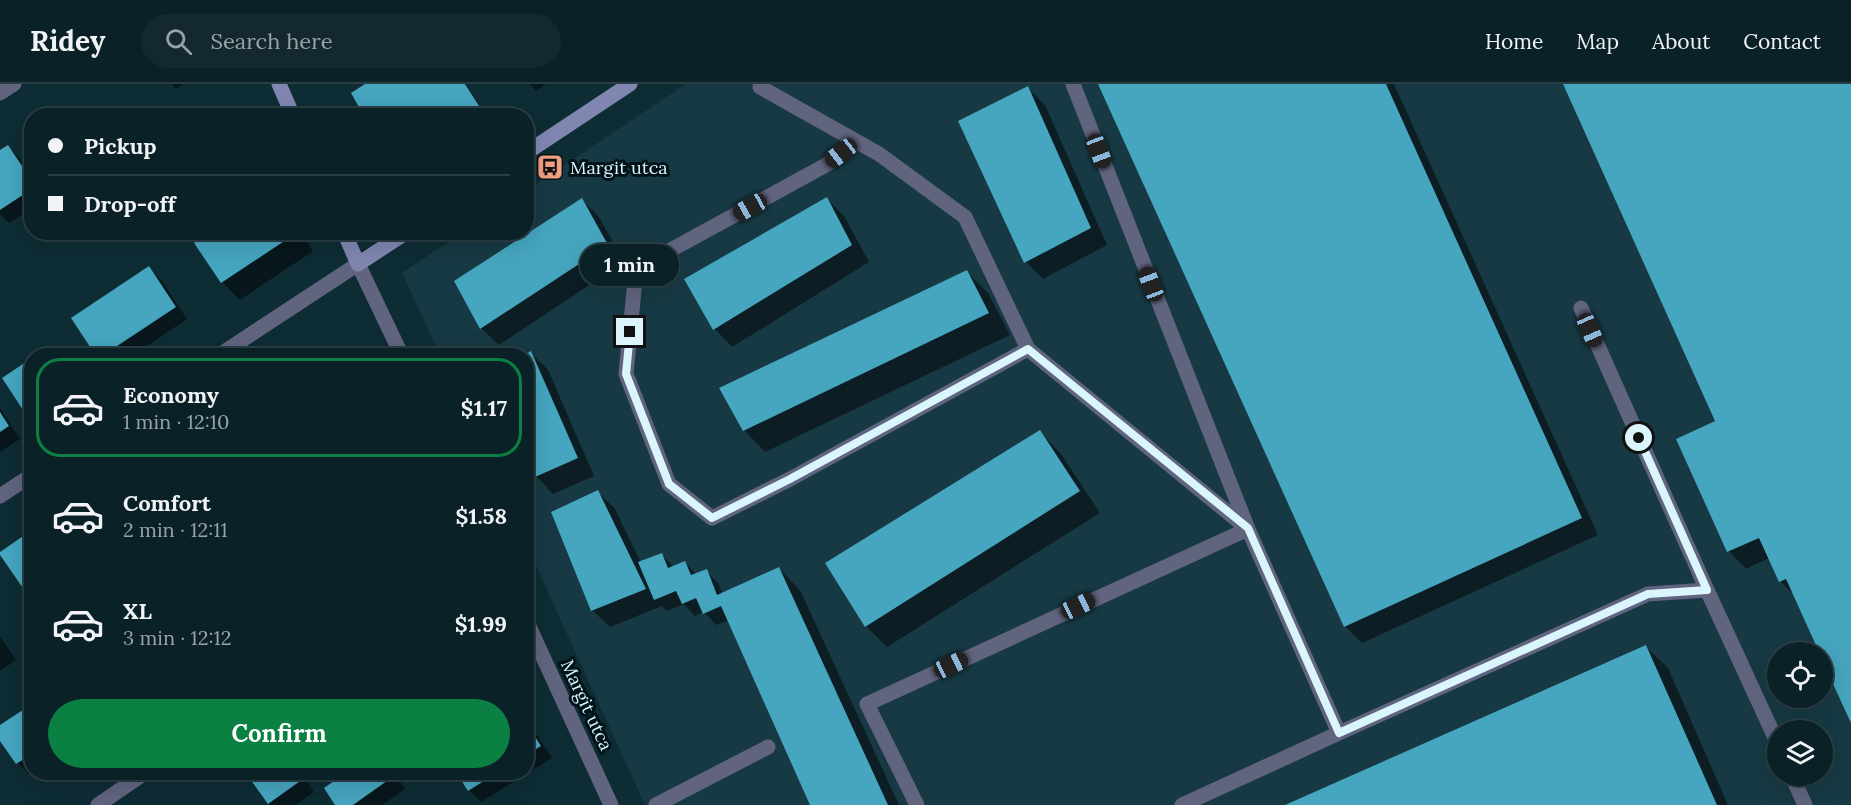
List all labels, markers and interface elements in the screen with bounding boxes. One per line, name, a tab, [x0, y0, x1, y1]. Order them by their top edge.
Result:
search box	[141, 14, 561, 68]
text: Ridey	[30, 23, 105, 59]
icon: search	[162, 25, 195, 58]
text: Search here	[210, 27, 333, 55]
text: Home	[1485, 28, 1543, 55]
text: Map	[1576, 28, 1619, 55]
text: About	[1652, 28, 1710, 55]
text: Contact	[1743, 28, 1821, 55]
car	[1084, 131, 1114, 171]
text: Pickup	[84, 132, 157, 160]
car	[821, 135, 861, 171]
bus stop icon: Margit utca	[535, 152, 565, 182]
place label: Margit utca	[570, 156, 668, 179]
text: Drop-off	[84, 190, 176, 218]
car	[730, 190, 770, 224]
callout: 1 min	[580, 245, 680, 287]
text: 1 min	[604, 252, 655, 277]
car	[1136, 264, 1166, 304]
car	[1574, 310, 1606, 350]
route end	[616, 318, 643, 345]
icon: car	[51, 381, 105, 435]
text: Economy	[123, 381, 219, 409]
text: $1.17	[461, 394, 507, 422]
text: 1 min · 12:10	[123, 409, 229, 434]
route start	[1625, 424, 1652, 451]
icon: car	[51, 489, 105, 543]
text: Comfort	[123, 489, 211, 517]
text: $1.58	[456, 502, 507, 530]
text: 2 min · 12:11	[123, 517, 228, 542]
car	[1058, 590, 1098, 622]
icon: car	[51, 597, 105, 651]
text: XL	[123, 597, 152, 625]
text: $1.99	[455, 610, 507, 638]
text: 3 min · 12:12	[123, 625, 232, 650]
map controls	[1767, 642, 1833, 786]
button: locate	[1767, 642, 1833, 708]
car	[931, 649, 971, 681]
street label: Margit utca	[556, 656, 618, 754]
button: Confirm	[48, 699, 510, 768]
button: layers	[1767, 720, 1833, 786]

